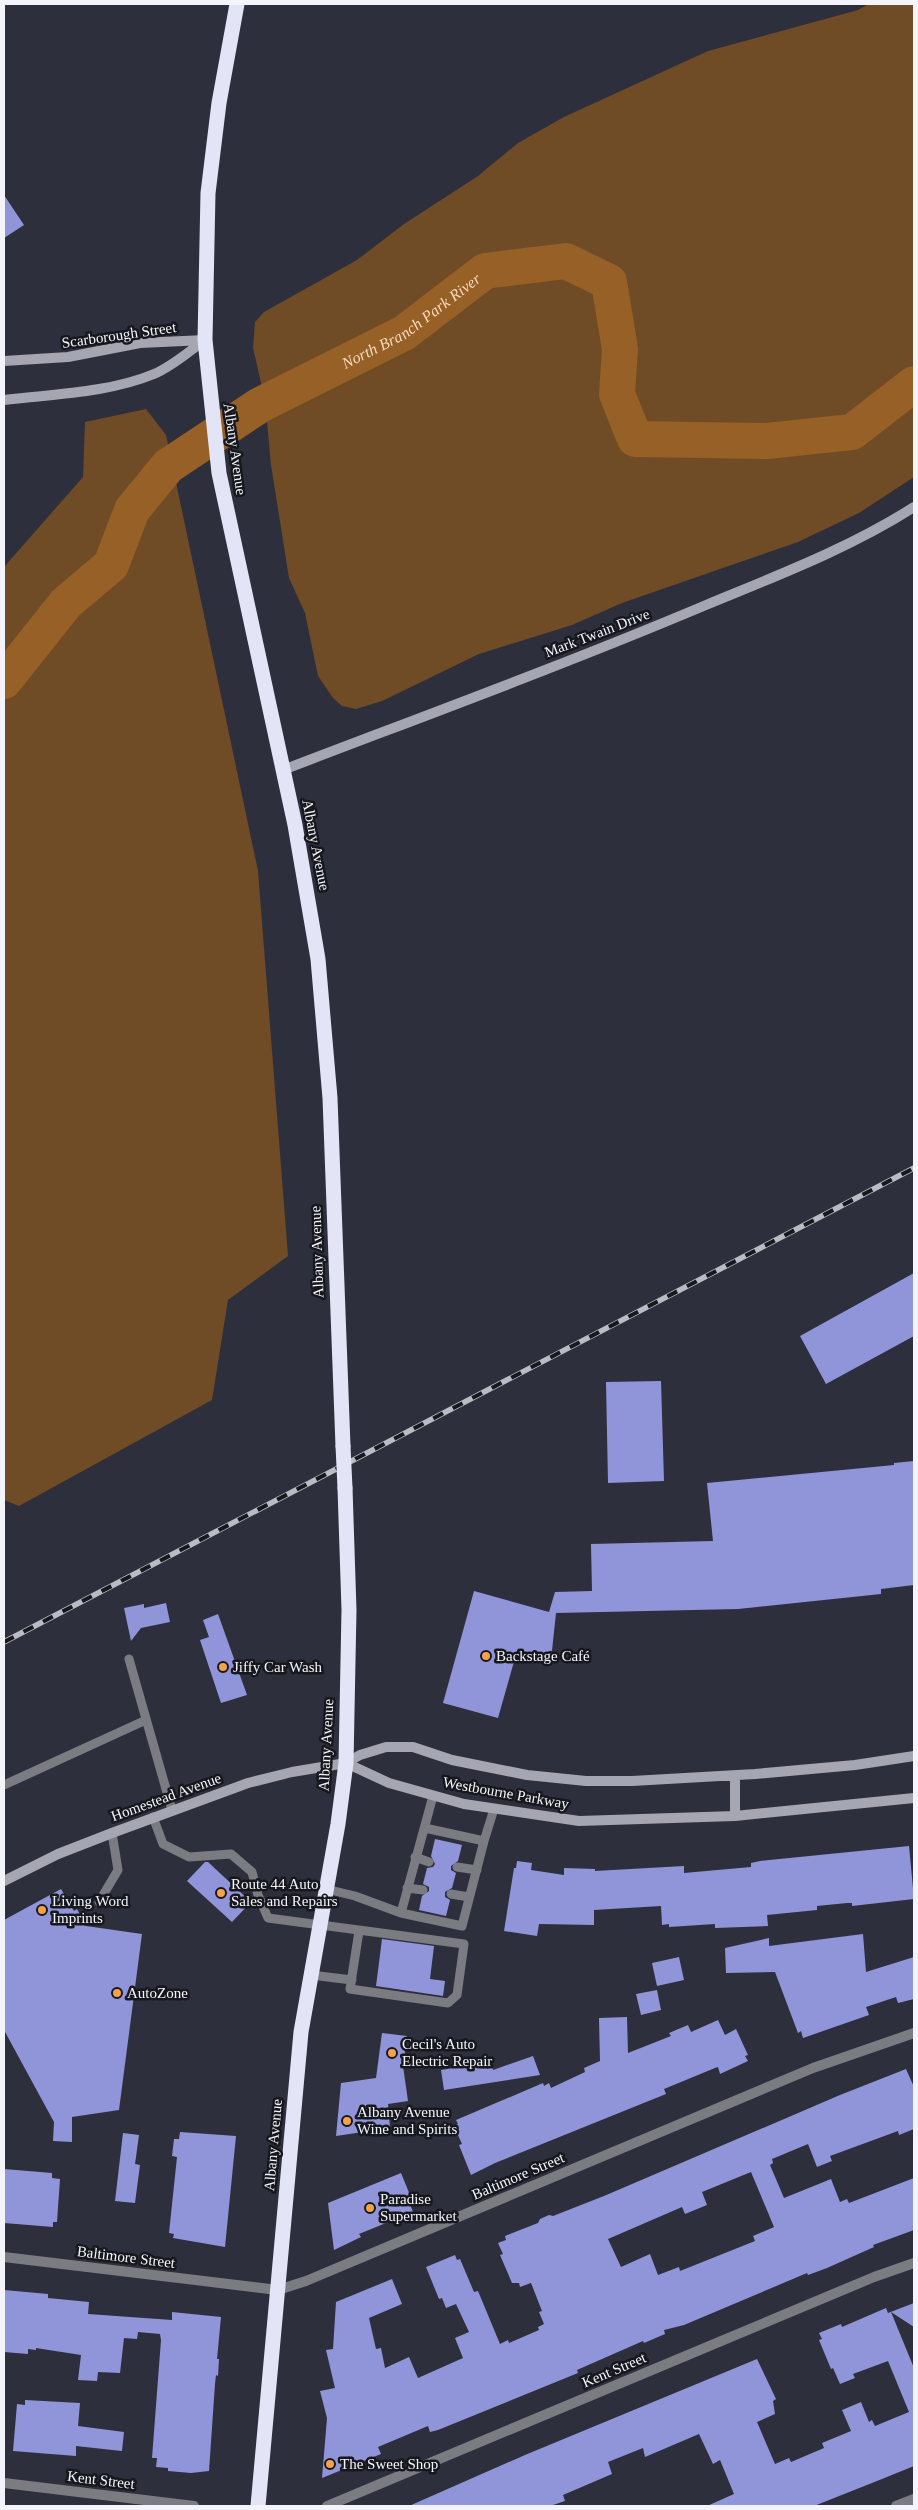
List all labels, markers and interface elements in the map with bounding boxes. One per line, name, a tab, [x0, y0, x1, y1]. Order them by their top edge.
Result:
water label: North Branch Park River	[338, 269, 484, 372]
street label: Scarborough Street	[61, 319, 178, 351]
street label: Albany Avenue	[221, 402, 249, 496]
street label: Mark Twain Drive	[542, 605, 652, 660]
street label: Albany Avenue	[299, 798, 333, 892]
street label: Albany Avenue	[307, 1205, 327, 1299]
place label: Backstage Café	[496, 1648, 590, 1664]
marker: Backstage Café	[480, 1650, 492, 1662]
place label: Jiffy Car Wash	[233, 1659, 323, 1675]
marker: Jiffy Car Wash	[217, 1661, 229, 1673]
street label: Albany Avenue	[316, 1698, 336, 1792]
street label: Homestead Avenue	[109, 1770, 224, 1824]
street label: Westbourne Parkway	[442, 1774, 571, 1812]
place label: Route 44 Auto Sales and Repairs	[231, 1876, 338, 1909]
marker: Route 44 Auto Sales and Repairs	[215, 1887, 227, 1899]
place label: Living Word Imprints	[52, 1893, 129, 1926]
marker: Living Word Imprints	[36, 1904, 48, 1916]
place label: AutoZone	[127, 1985, 188, 2001]
marker: AutoZone	[111, 1987, 123, 1999]
place label: Cecil's Auto Electric Repair	[402, 2036, 492, 2069]
marker: Cecil's Auto Electric Repair	[386, 2047, 398, 2059]
street label: Albany Avenue	[261, 2098, 285, 2192]
place label: Albany Avenue Wine and Spirits	[357, 2104, 457, 2137]
marker: Albany Avenue Wine and Spirits	[341, 2115, 353, 2127]
street label: Baltimore Street	[469, 2149, 567, 2203]
place label: Paradise Supermarket	[380, 2191, 457, 2224]
marker: Paradise Supermarket	[364, 2202, 376, 2214]
street label: Baltimore Street	[76, 2243, 177, 2271]
street label: Kent Street	[580, 2349, 649, 2391]
place label: The Sweet Shop	[340, 2456, 438, 2472]
marker: The Sweet Shop	[324, 2458, 336, 2470]
street label: Kent Street	[66, 2468, 136, 2492]

